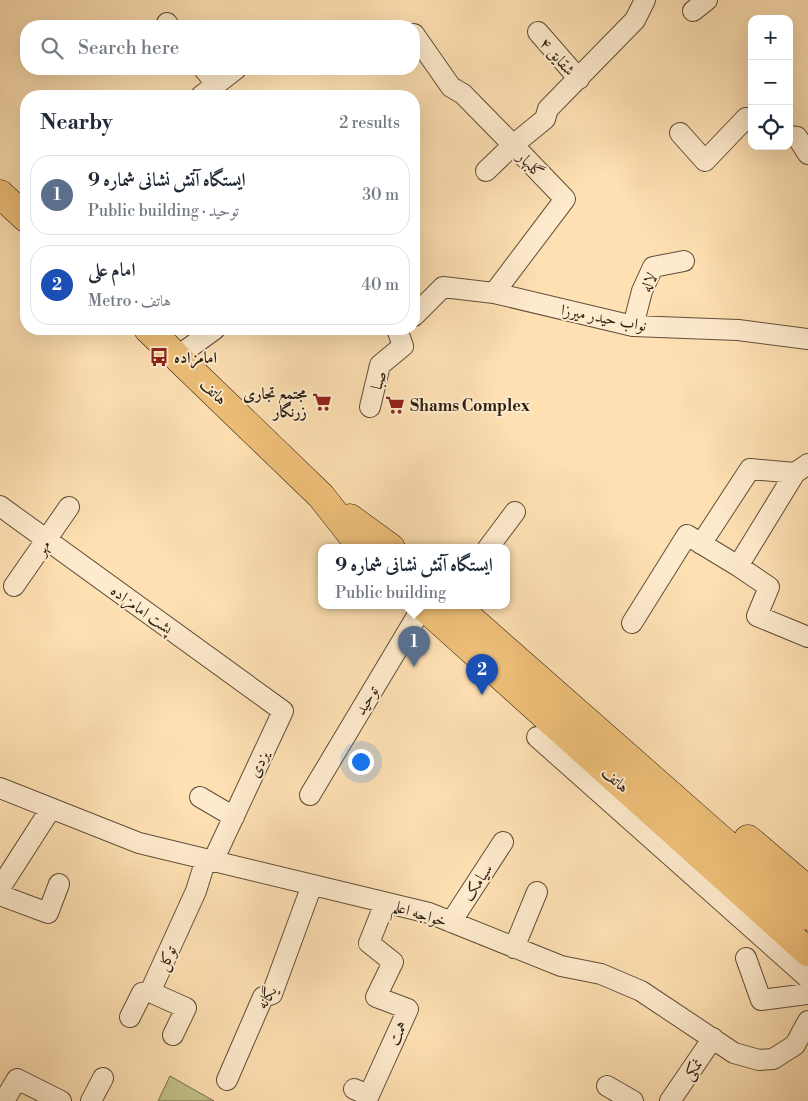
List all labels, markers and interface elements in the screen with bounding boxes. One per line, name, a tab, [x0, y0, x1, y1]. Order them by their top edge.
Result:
map controls	[748, 15, 793, 150]
button: +	[748, 15, 793, 60]
search box	[20, 20, 420, 75]
street label: شقایق ۴	[535, 33, 579, 80]
icon: search	[38, 34, 66, 62]
text: Search here	[78, 36, 179, 60]
button: −	[748, 60, 793, 105]
button: locate	[748, 105, 793, 150]
text: Nearby	[40, 110, 113, 136]
text: 2 results	[339, 113, 400, 133]
street label: گلبهار	[511, 146, 548, 182]
text: ایستگاه آتش نشانی شماره 9	[88, 168, 246, 192]
text: 1	[53, 185, 61, 205]
text: 30 m	[362, 185, 399, 205]
text: Public building · توحید	[88, 201, 239, 221]
text: امام علی	[88, 258, 136, 282]
street label: لاله	[636, 269, 662, 295]
text: 2	[52, 275, 62, 295]
text: 40 m	[362, 275, 399, 295]
text: Metro · هاتف	[88, 291, 171, 311]
street label: نواب حیدر میرزا	[559, 300, 648, 336]
bus stop icon: امامزاده	[148, 346, 170, 368]
place label: امامزاده	[174, 348, 217, 369]
street label: صبا	[367, 368, 391, 392]
street label: هاتف	[196, 374, 231, 409]
place label: مجتمع تجاری زرنگار	[243, 384, 308, 422]
supermarket icon: مجتمع تجاری زرنگار	[311, 391, 333, 413]
supermarket icon: Shams Complex	[384, 394, 406, 416]
place label: Shams Complex	[410, 396, 531, 416]
street label: مهر	[29, 536, 55, 561]
popup	[318, 544, 510, 609]
text: ایستگاه آتش نشانی شماره 9	[335, 553, 493, 577]
street label: پشت امامزاده	[106, 581, 178, 641]
text: Public building	[335, 583, 446, 603]
pin: 1	[398, 626, 430, 667]
pin: 2	[466, 654, 498, 695]
street label: توحید	[350, 681, 384, 719]
street label: یزدی	[244, 746, 275, 781]
your location	[348, 749, 374, 775]
street label: هاتف	[597, 762, 633, 797]
street label: سیامک	[458, 860, 497, 905]
street label: خواجه اعلم	[388, 896, 449, 937]
street label: توکل	[153, 942, 183, 975]
street label: یگانه	[251, 981, 282, 1013]
street label: همت	[384, 1018, 412, 1049]
street label: نمکی	[678, 1055, 708, 1085]

